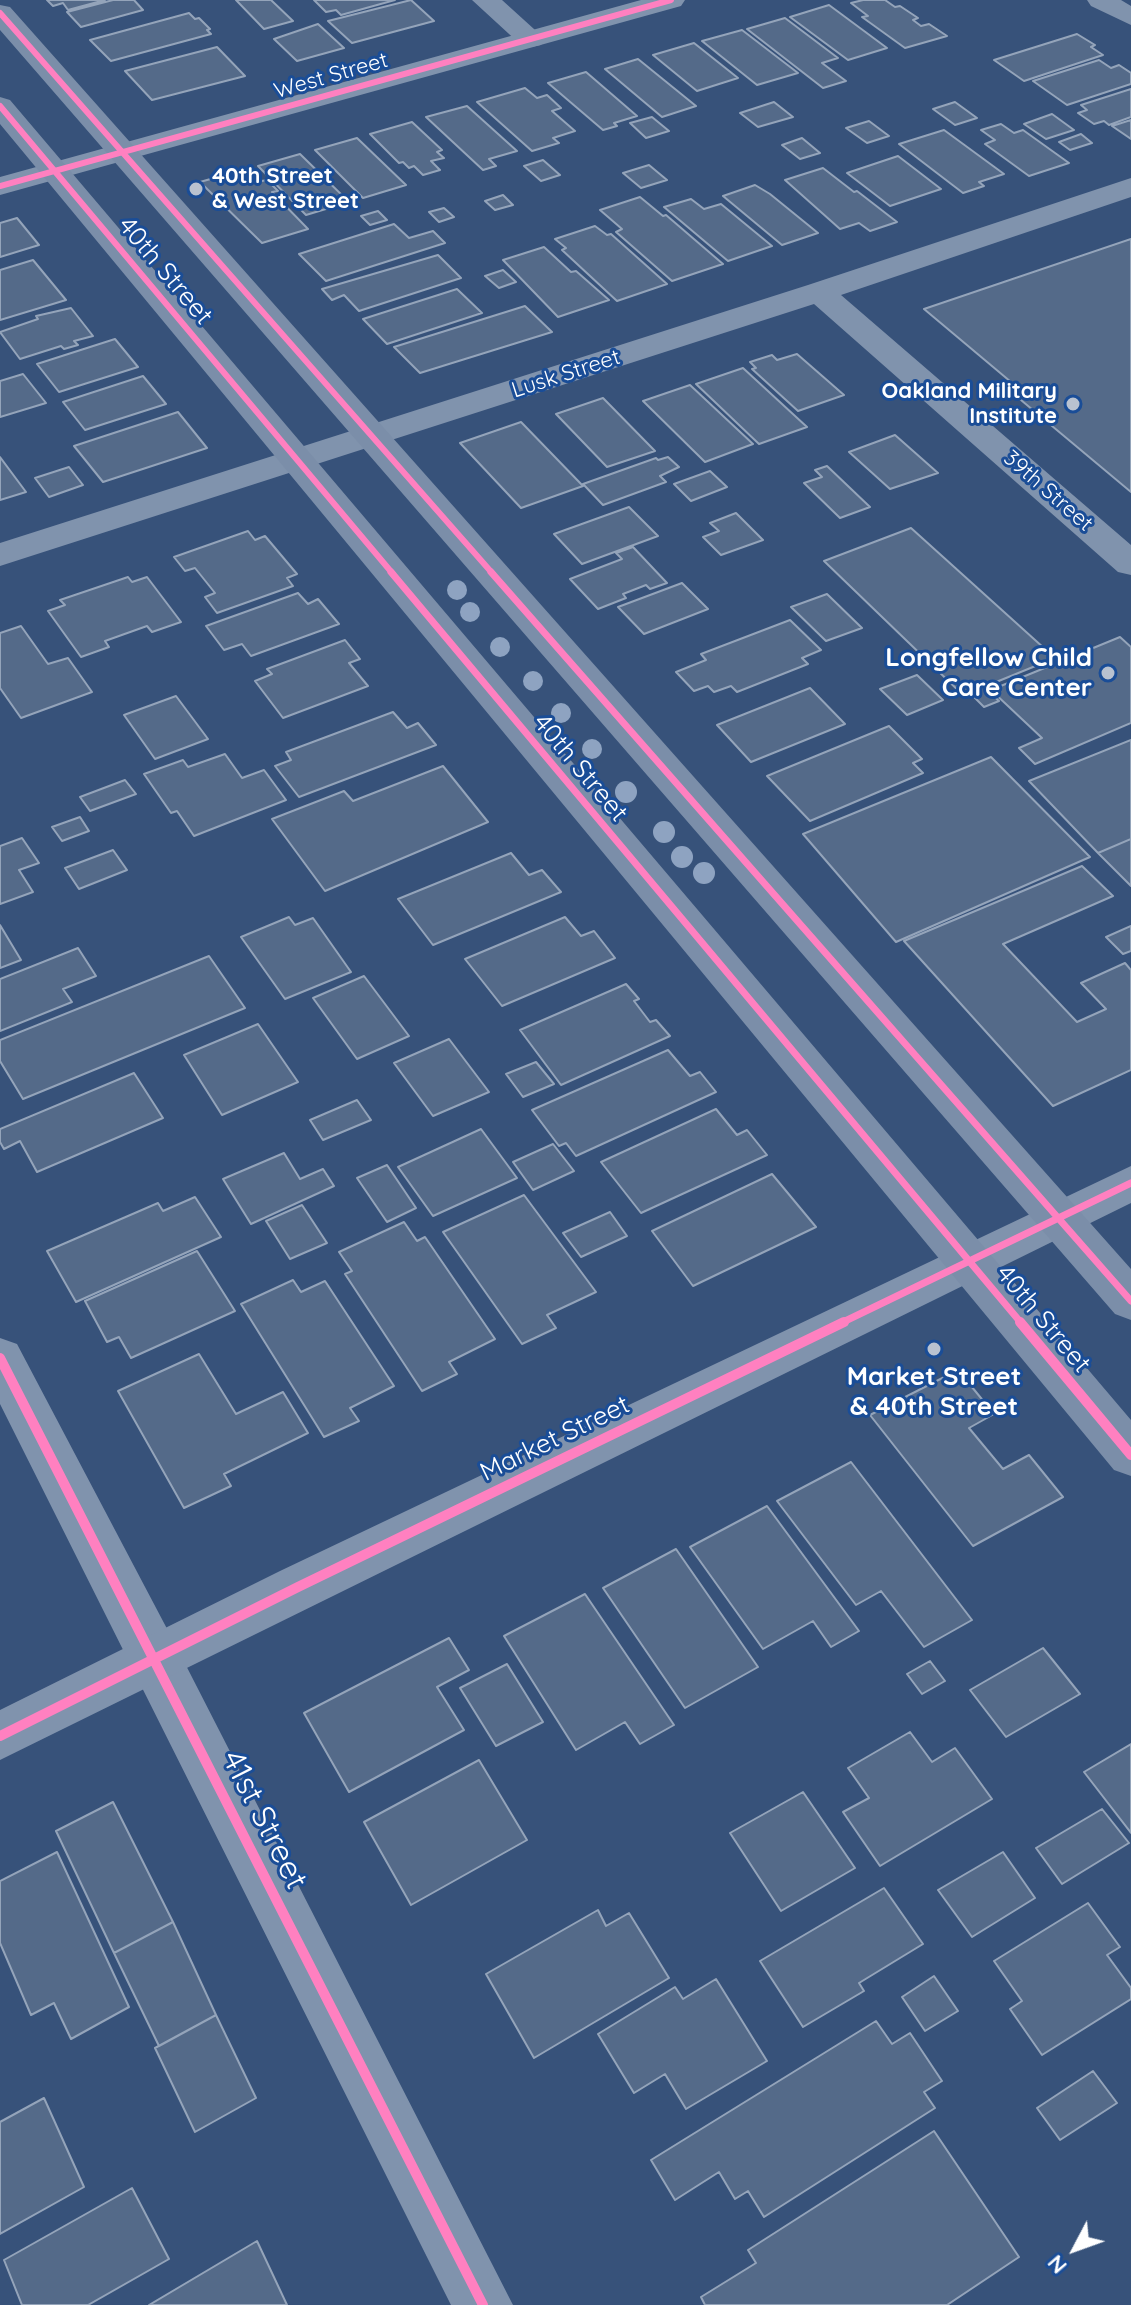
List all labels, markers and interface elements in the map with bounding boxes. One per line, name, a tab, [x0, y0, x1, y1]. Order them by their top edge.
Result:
street label: West Street	[271, 47, 391, 105]
place label: 40th Street & West Street	[212, 163, 359, 214]
marker: 40th Street & West Street	[187, 180, 205, 198]
street label: 40th Street	[111, 211, 219, 331]
street label: Lusk Street	[508, 344, 624, 404]
place label: Oakland Military Institute	[882, 378, 1057, 430]
marker: Oakland Military Institute	[1064, 395, 1082, 413]
street label: 39th Street	[998, 445, 1098, 537]
place label: Longfellow Child Care Center	[885, 642, 1092, 704]
marker: Longfellow Child Care Center	[1099, 664, 1117, 682]
street label: 40th Street	[526, 708, 634, 828]
street label: 40th Street	[989, 1259, 1097, 1379]
marker: Market Street & 40th Street	[925, 1340, 943, 1358]
place label: Market Street & 40th Street	[847, 1361, 1021, 1422]
street label: Market Street	[475, 1389, 635, 1489]
street label: 41st Street	[213, 1744, 315, 1896]
north arrow	[1035, 2209, 1115, 2289]
text: N	[1041, 2249, 1073, 2280]

